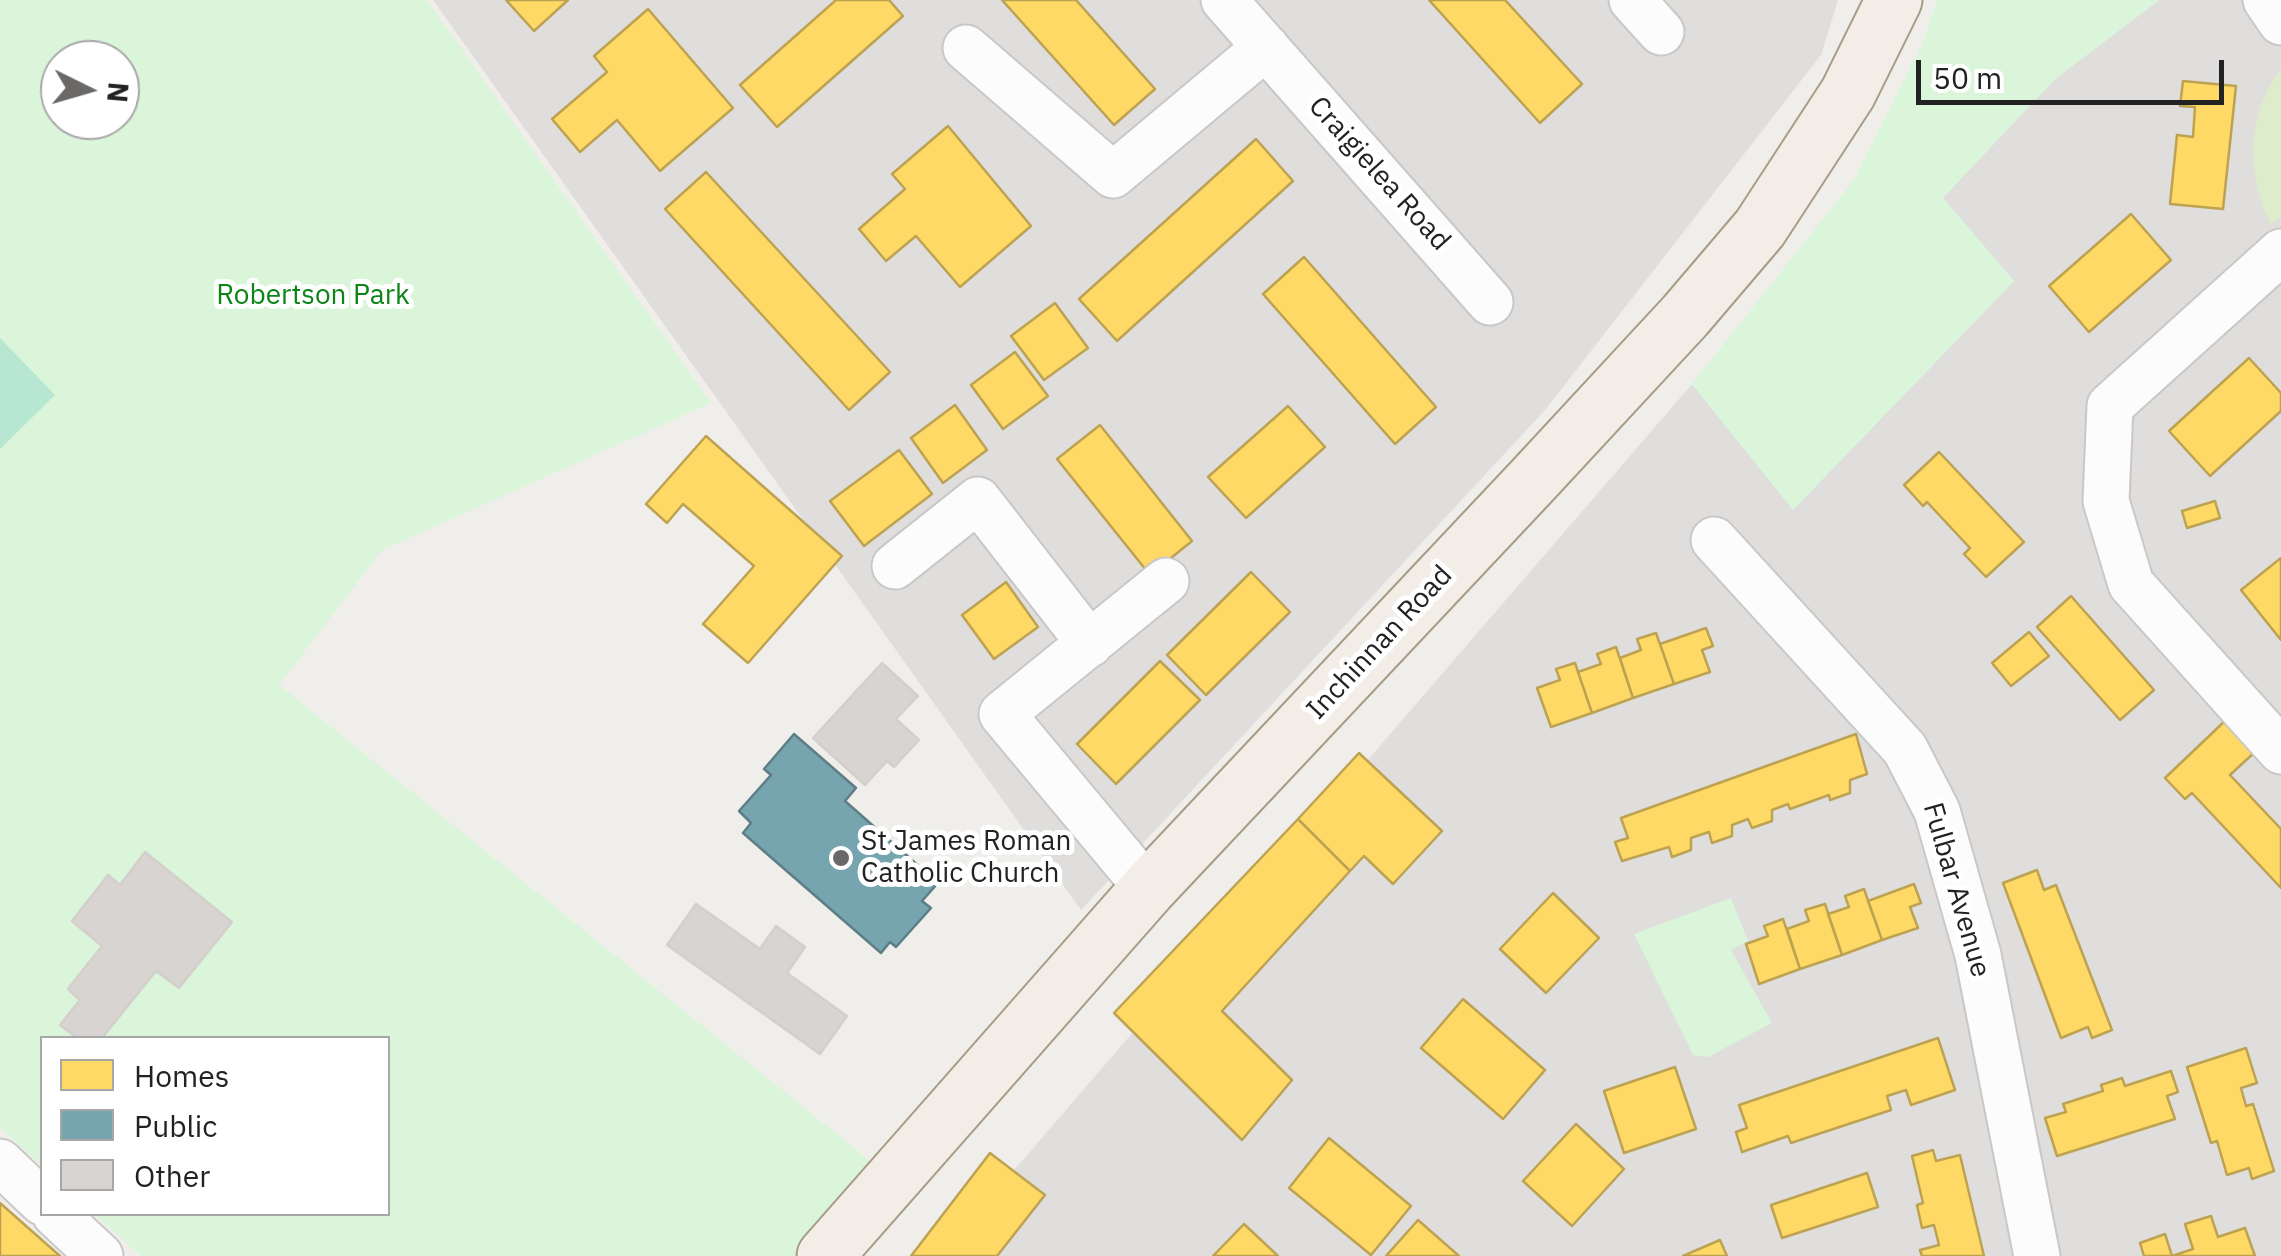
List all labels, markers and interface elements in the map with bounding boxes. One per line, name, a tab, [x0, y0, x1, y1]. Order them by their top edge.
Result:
north arrow	[40, 40, 140, 140]
scale bar	[1921, 40, 2228, 102]
text: 50 m	[1933, 58, 2002, 97]
text: N	[99, 81, 138, 104]
street label: Craigielea Road	[1301, 90, 1457, 258]
park label: Robertson Park	[216, 279, 410, 313]
street label: Inchinnan Road	[1300, 559, 1460, 727]
street label: Fulbar Avenue	[1915, 799, 1997, 981]
place label: St James Roman Catholic Church	[861, 825, 1071, 891]
marker: St James Roman Catholic Church	[830, 847, 852, 869]
legend	[40, 1036, 390, 1216]
text: Homes	[134, 1056, 229, 1095]
text: Public	[134, 1106, 217, 1145]
text: Other	[134, 1156, 210, 1195]

